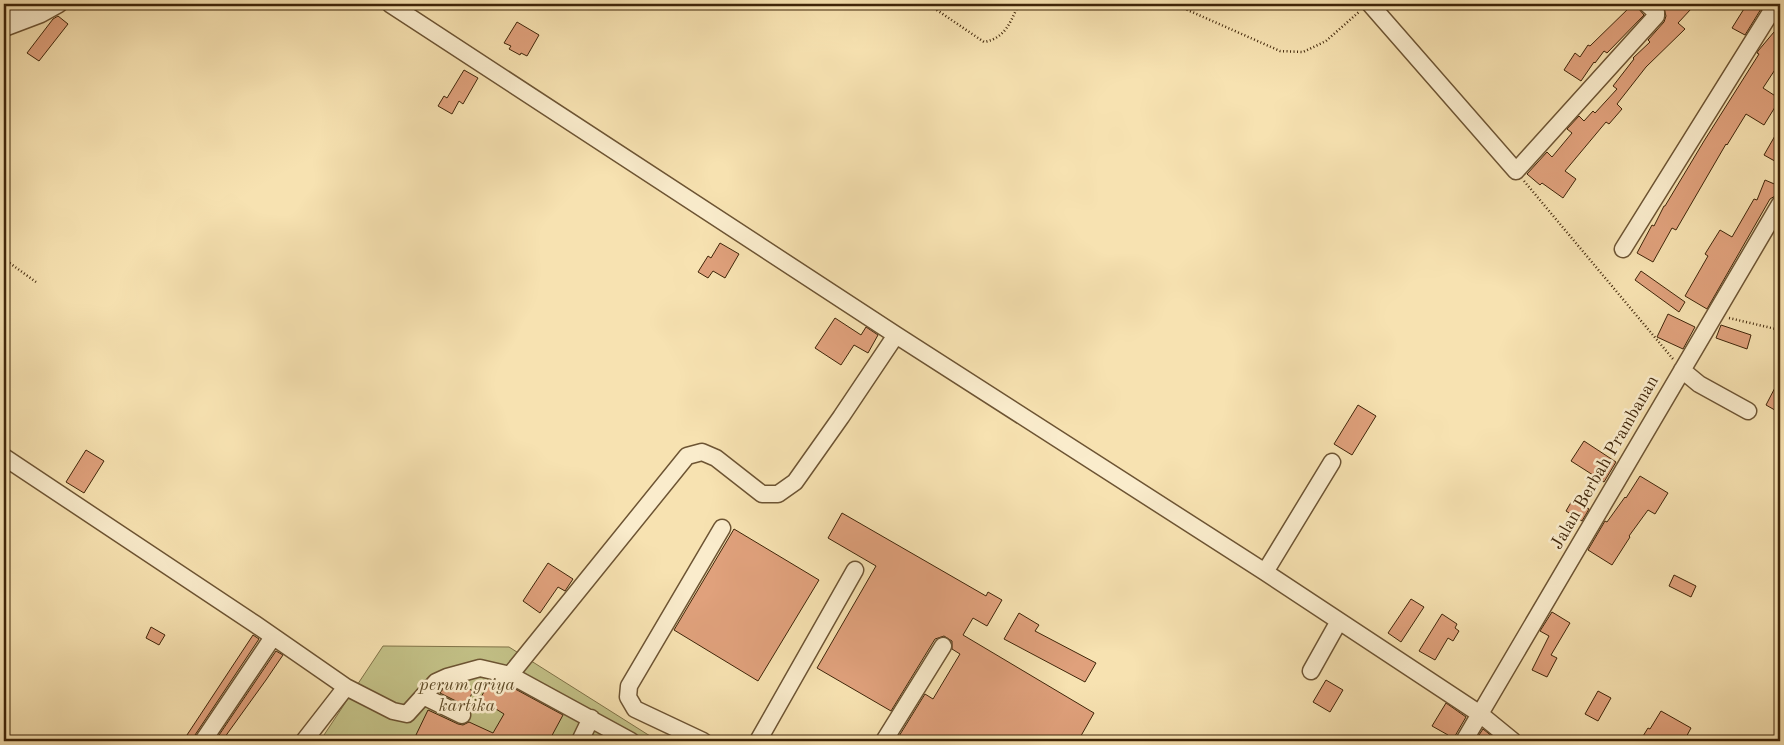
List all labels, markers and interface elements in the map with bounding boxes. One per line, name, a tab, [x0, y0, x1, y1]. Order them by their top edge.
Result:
street label: Jalan Berbah Prambanan	[1548, 372, 1662, 552]
park label: perum griya kartika	[417, 676, 515, 715]

